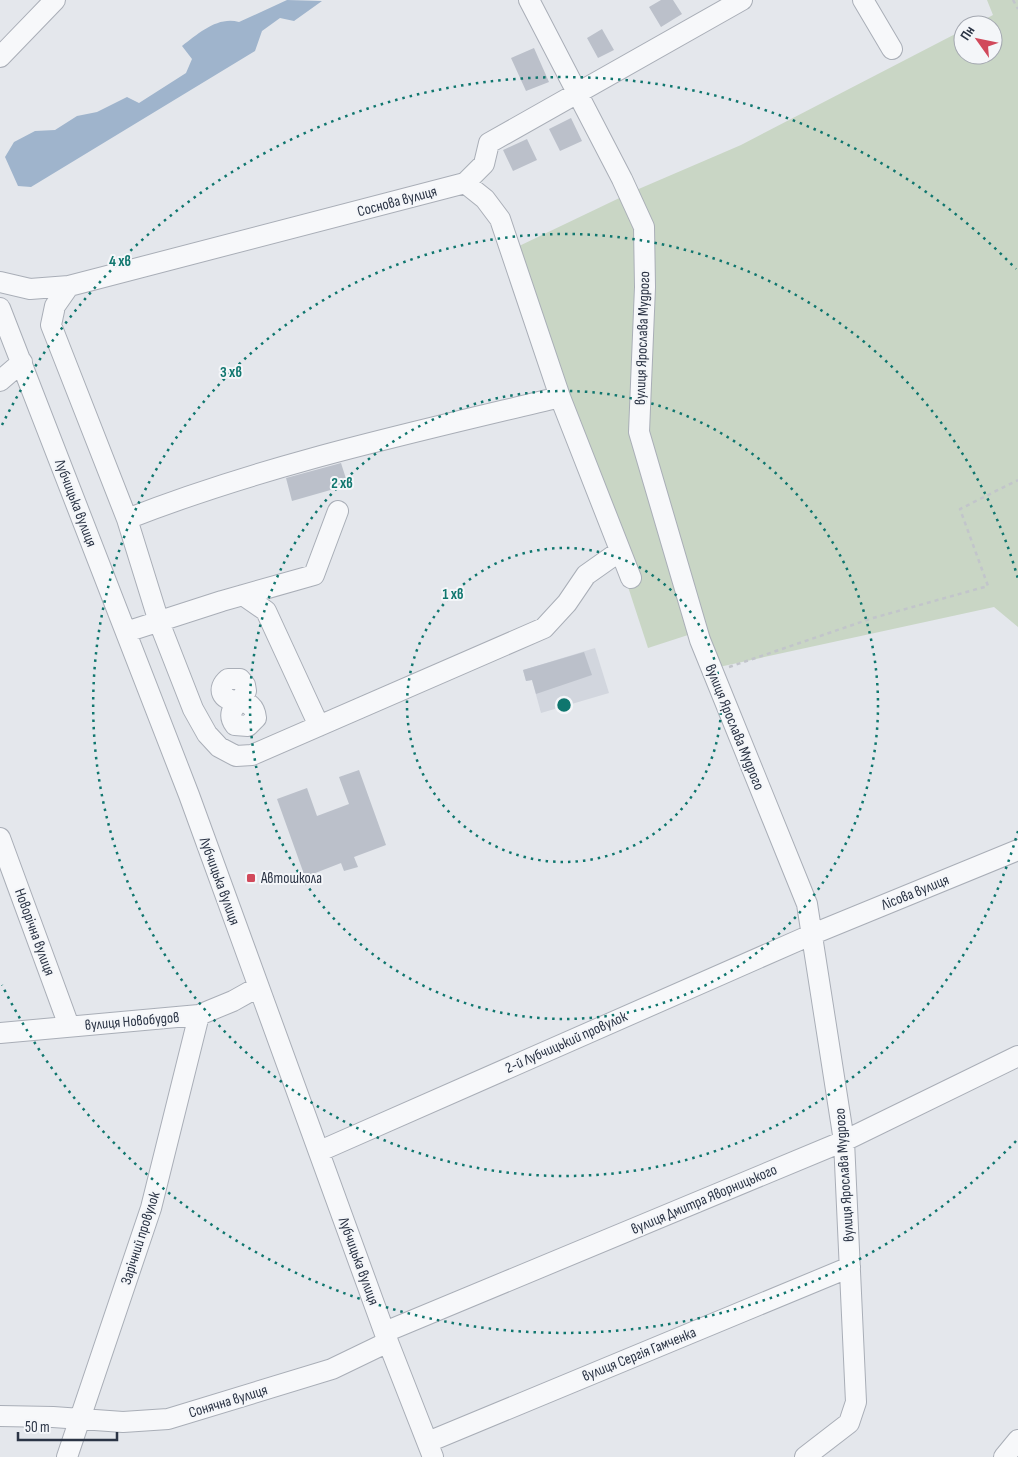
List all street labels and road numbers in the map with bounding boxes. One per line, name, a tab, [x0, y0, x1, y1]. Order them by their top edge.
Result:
street label: Соснова вулиця	[355, 182, 439, 221]
street label: вулиця Ярослава Мудрого	[631, 271, 654, 405]
street label: Лубчицька вулиця	[50, 456, 101, 550]
street label: вулиця Ярослава Мудрого	[701, 661, 768, 793]
street label: Лубчицька вулиця	[195, 834, 244, 928]
street label: Лісова вулиця	[878, 870, 952, 915]
street label: Новорічна вулиця	[10, 886, 59, 978]
street label: 2-й Лубчицький провулок	[502, 1007, 630, 1078]
street label: вулиця Новобудов	[84, 1008, 180, 1035]
street label: вулиця Ярослава Мудрого	[830, 1107, 859, 1242]
street label: вулиця Дмитра Яворницького	[628, 1160, 780, 1239]
street label: Зарічний провулок	[117, 1189, 165, 1287]
street label: Лубчицька вулиця	[334, 1214, 383, 1308]
street label: вулиця Сергія Гамченка	[579, 1323, 699, 1386]
street label: Сонячна вулиця	[186, 1380, 270, 1422]

